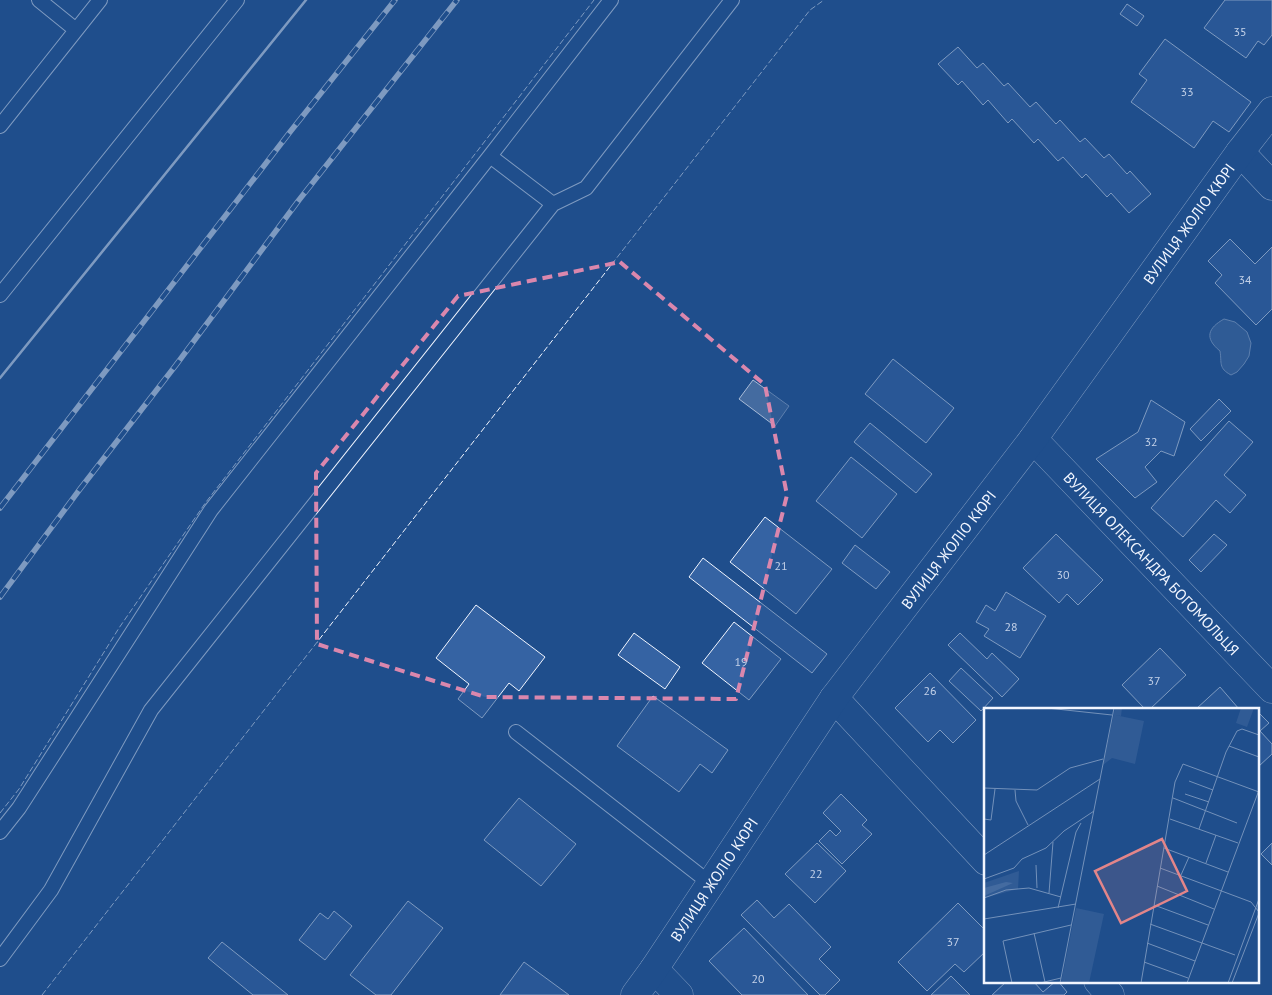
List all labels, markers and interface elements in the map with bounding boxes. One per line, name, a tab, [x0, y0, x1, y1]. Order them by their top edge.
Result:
house number: 35	[1233, 24, 1247, 39]
house number: 33	[1180, 84, 1194, 99]
street label: ВУЛИЦЯ ЖОЛІО КЮРІ	[1139, 159, 1238, 287]
house number: 34	[1238, 272, 1252, 287]
house number: 32	[1144, 434, 1158, 449]
street label: ВУЛИЦЯ ОЛЕКСАНДРА БОГОМОЛЬЦЯ	[1060, 468, 1244, 659]
street label: ВУЛИЦЯ ЖОЛІО КЮРІ	[897, 486, 1000, 612]
house number: 21	[774, 558, 788, 573]
house number: 30	[1056, 567, 1070, 582]
house number: 28	[1004, 619, 1018, 634]
house number: 19	[734, 654, 748, 669]
house number: 37	[1147, 673, 1161, 688]
house number: 26	[923, 683, 937, 698]
inset map	[984, 708, 1260, 982]
street label: ВУЛИЦЯ ЖОЛІО КЮРІ	[666, 814, 762, 945]
house number: 22	[809, 866, 823, 881]
house number: 37	[946, 934, 960, 949]
house number: 20	[751, 971, 765, 986]

